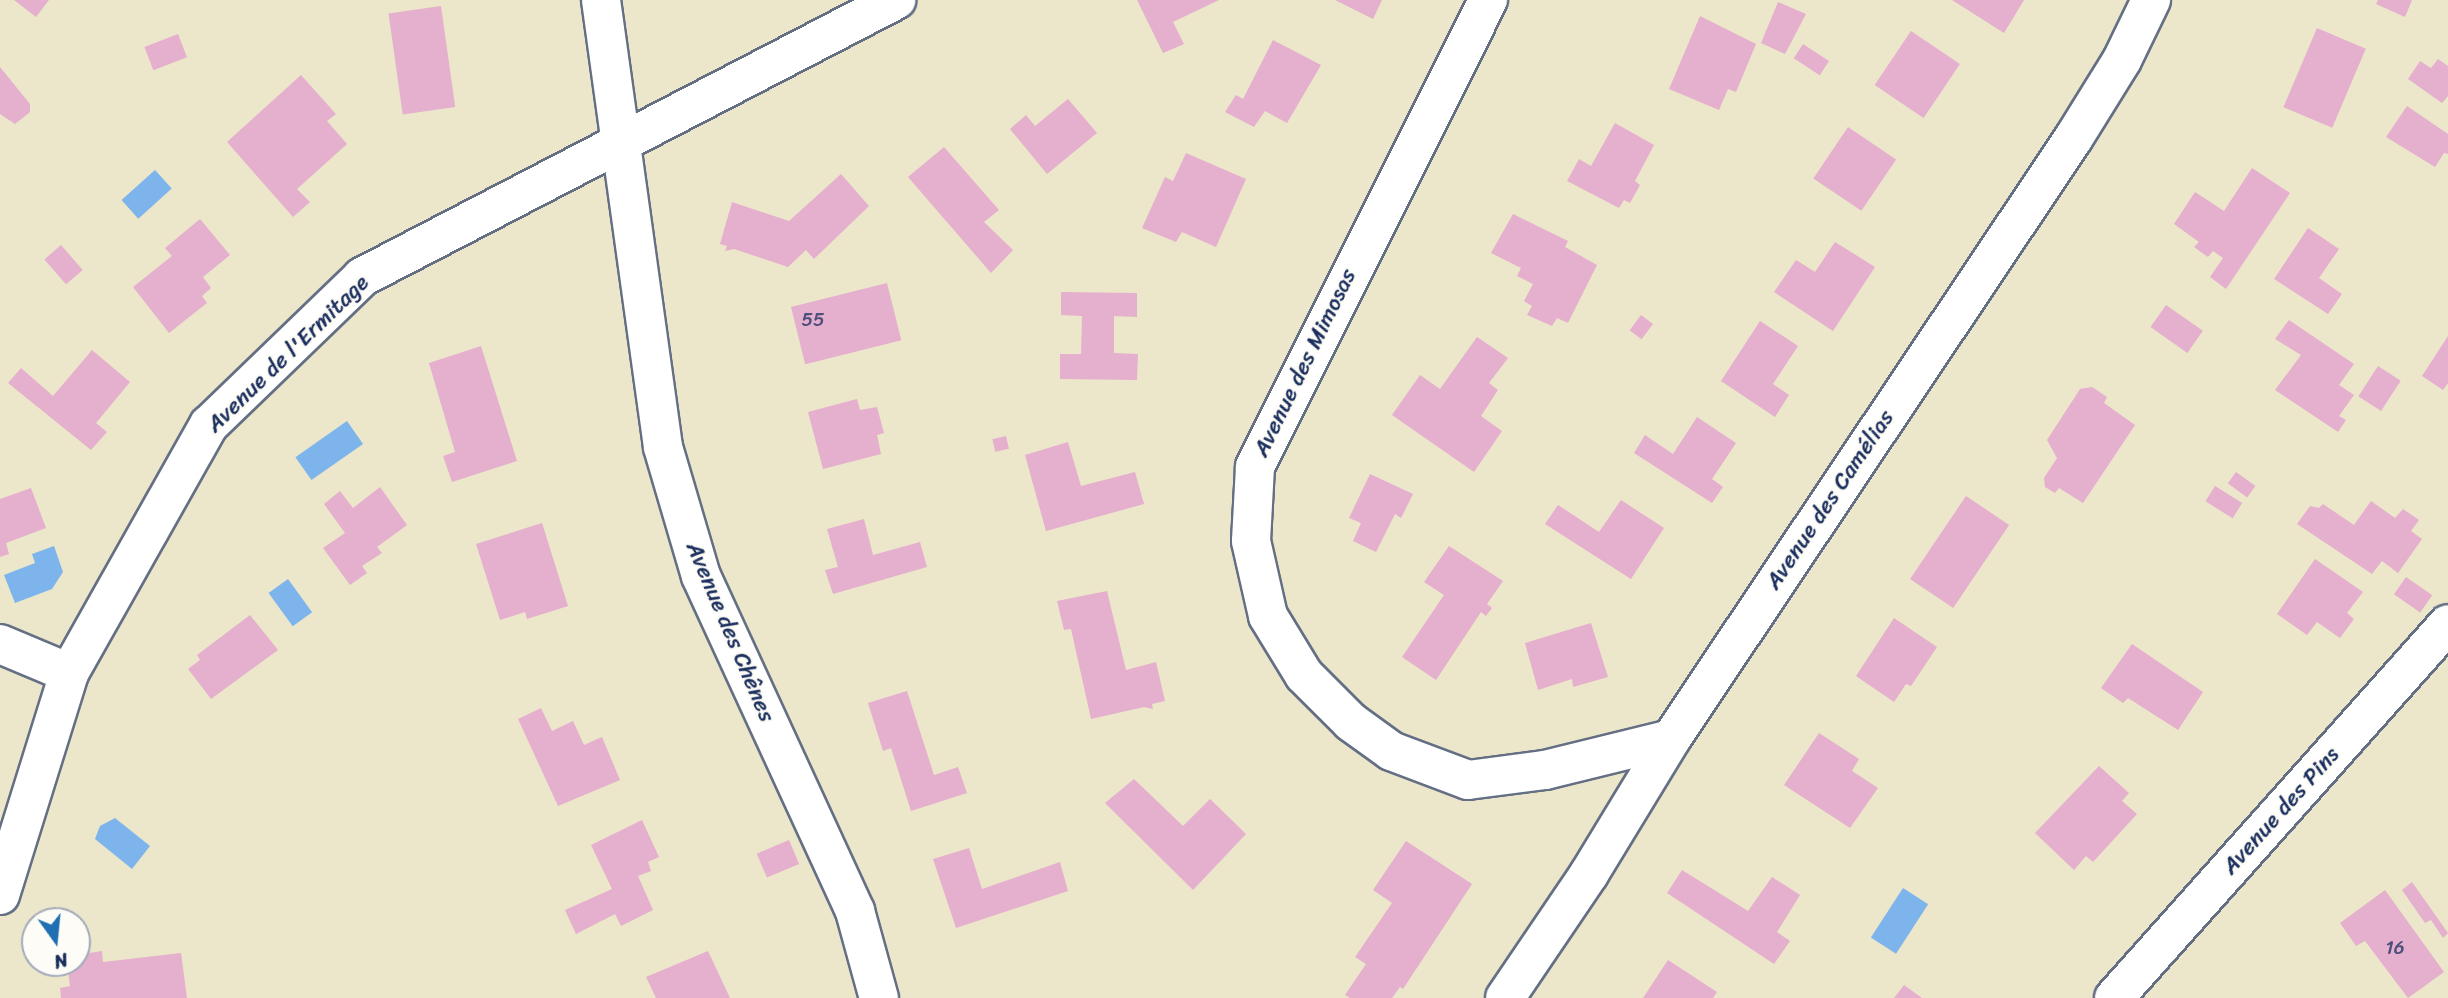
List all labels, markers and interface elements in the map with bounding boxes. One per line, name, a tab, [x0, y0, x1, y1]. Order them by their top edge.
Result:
street label: Avenue des Mimosas	[1247, 264, 1363, 462]
street label: Avenue de l'Ermitage	[201, 269, 375, 439]
house number: 55	[801, 309, 825, 331]
street label: Avenue des Camélias	[1760, 406, 1900, 594]
street label: Avenue des Chênes	[680, 538, 780, 726]
street label: Avenue des Pins	[2216, 741, 2346, 881]
north arrow	[21, 907, 91, 977]
house number: 16	[2386, 937, 2404, 959]
text: N	[50, 943, 72, 978]

